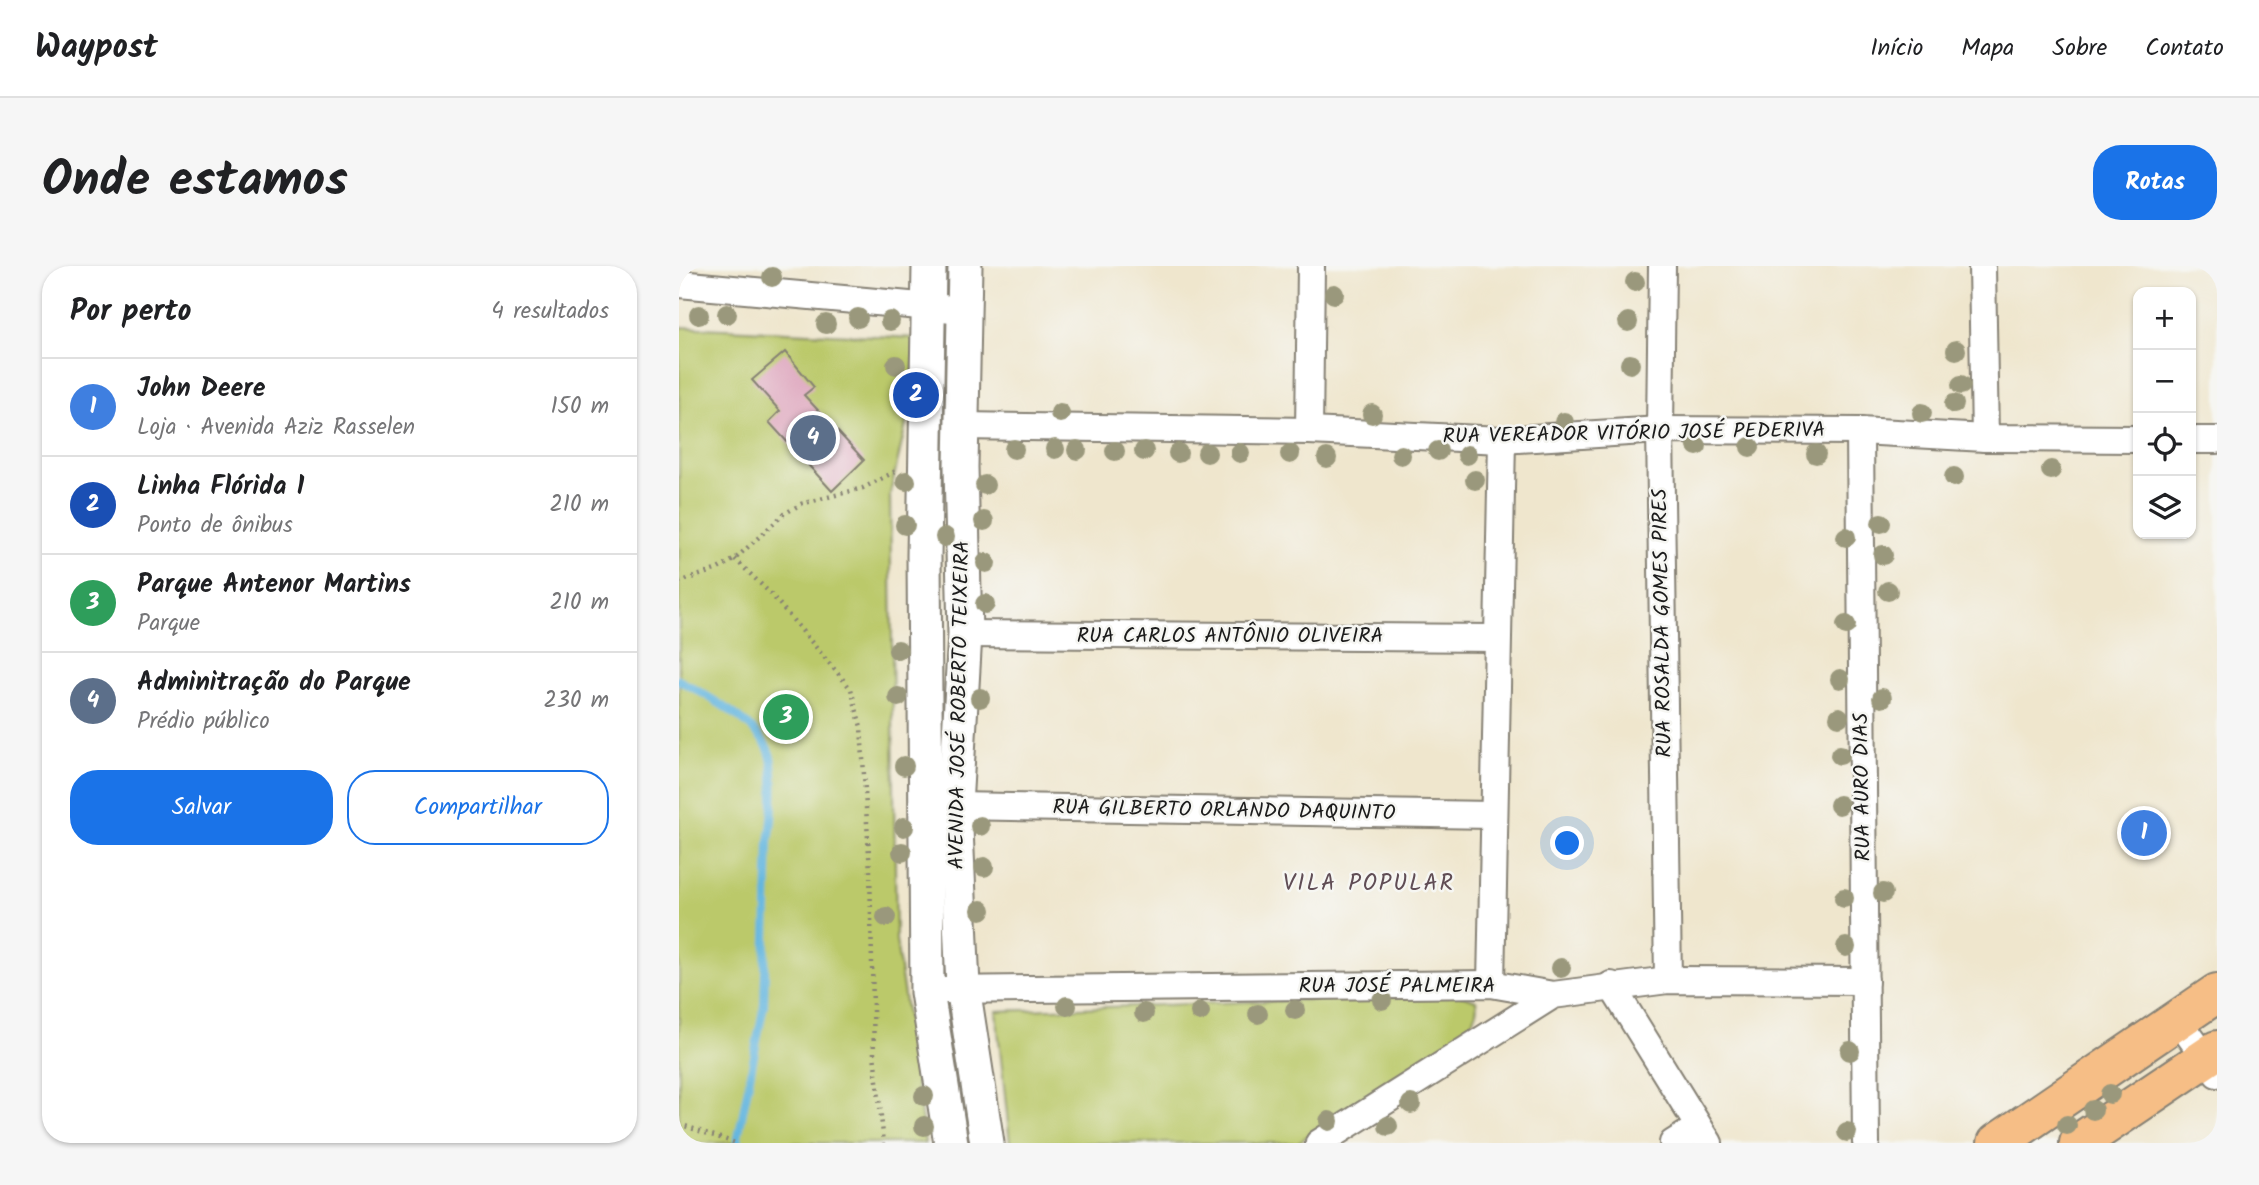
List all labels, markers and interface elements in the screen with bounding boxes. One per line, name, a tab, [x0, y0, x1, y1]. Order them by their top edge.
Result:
text: Waypost	[35, 22, 158, 75]
text: Início	[1870, 29, 1923, 68]
text: Mapa	[1961, 29, 2014, 68]
text: Sobre	[2052, 29, 2107, 68]
text: Contato	[2145, 29, 2224, 68]
text: Onde estamos	[42, 143, 348, 221]
button: Rotas	[2093, 145, 2217, 220]
map controls	[2133, 287, 2196, 539]
button: +	[2133, 287, 2196, 350]
text: Por perto	[70, 288, 191, 336]
text: 4 resultados	[491, 294, 609, 330]
button: −	[2133, 350, 2196, 413]
text: John Deere	[137, 368, 265, 410]
pin: 2	[893, 369, 939, 421]
text: 1	[90, 389, 96, 425]
text: 150 m	[550, 389, 609, 425]
text: Loja · Avenida Aziz Rasselen	[137, 410, 415, 446]
pin: 4	[790, 412, 836, 464]
button: locate	[2133, 413, 2196, 476]
street label: RUA VEREADOR VITÓRIO JOSÉ PEDERIVA	[1442, 414, 1826, 454]
text: Linha Flórida 1	[137, 466, 304, 508]
button: layers	[2133, 476, 2196, 539]
text: 2	[86, 487, 100, 523]
text: 210 m	[549, 487, 609, 523]
street label: RUA ROSALDA GOMES PIRES	[1644, 488, 1682, 758]
text: Ponto de ônibus	[137, 508, 293, 544]
street label: AVENIDA JOSÉ ROBERTO TEIXEIRA	[941, 540, 979, 870]
text: Parque Antenor Martins	[137, 564, 411, 606]
text: 3	[87, 585, 99, 621]
text: 210 m	[549, 585, 609, 621]
text: Parque	[137, 606, 200, 642]
street label: RUA CARLOS ANTÔNIO OLIVEIRA	[1077, 620, 1383, 653]
text: Adminitração do Parque	[137, 662, 411, 704]
text: 4	[87, 683, 99, 719]
text: 230 m	[543, 683, 609, 719]
pin: 3	[763, 691, 809, 743]
text: Prédio público	[137, 704, 270, 740]
street label: RUA AURO DIAS	[1845, 712, 1881, 862]
button: Salvar	[70, 770, 333, 845]
button: Compartilhar	[347, 770, 609, 845]
street label: RUA GILBERTO ORLANDO DAQUINTO	[1052, 792, 1396, 830]
pin: 1	[2121, 807, 2167, 859]
your location	[1550, 826, 1584, 860]
district label: VILA POPULAR	[1283, 866, 1455, 902]
street label: RUA JOSÉ PALMEIRA	[1299, 970, 1495, 1003]

